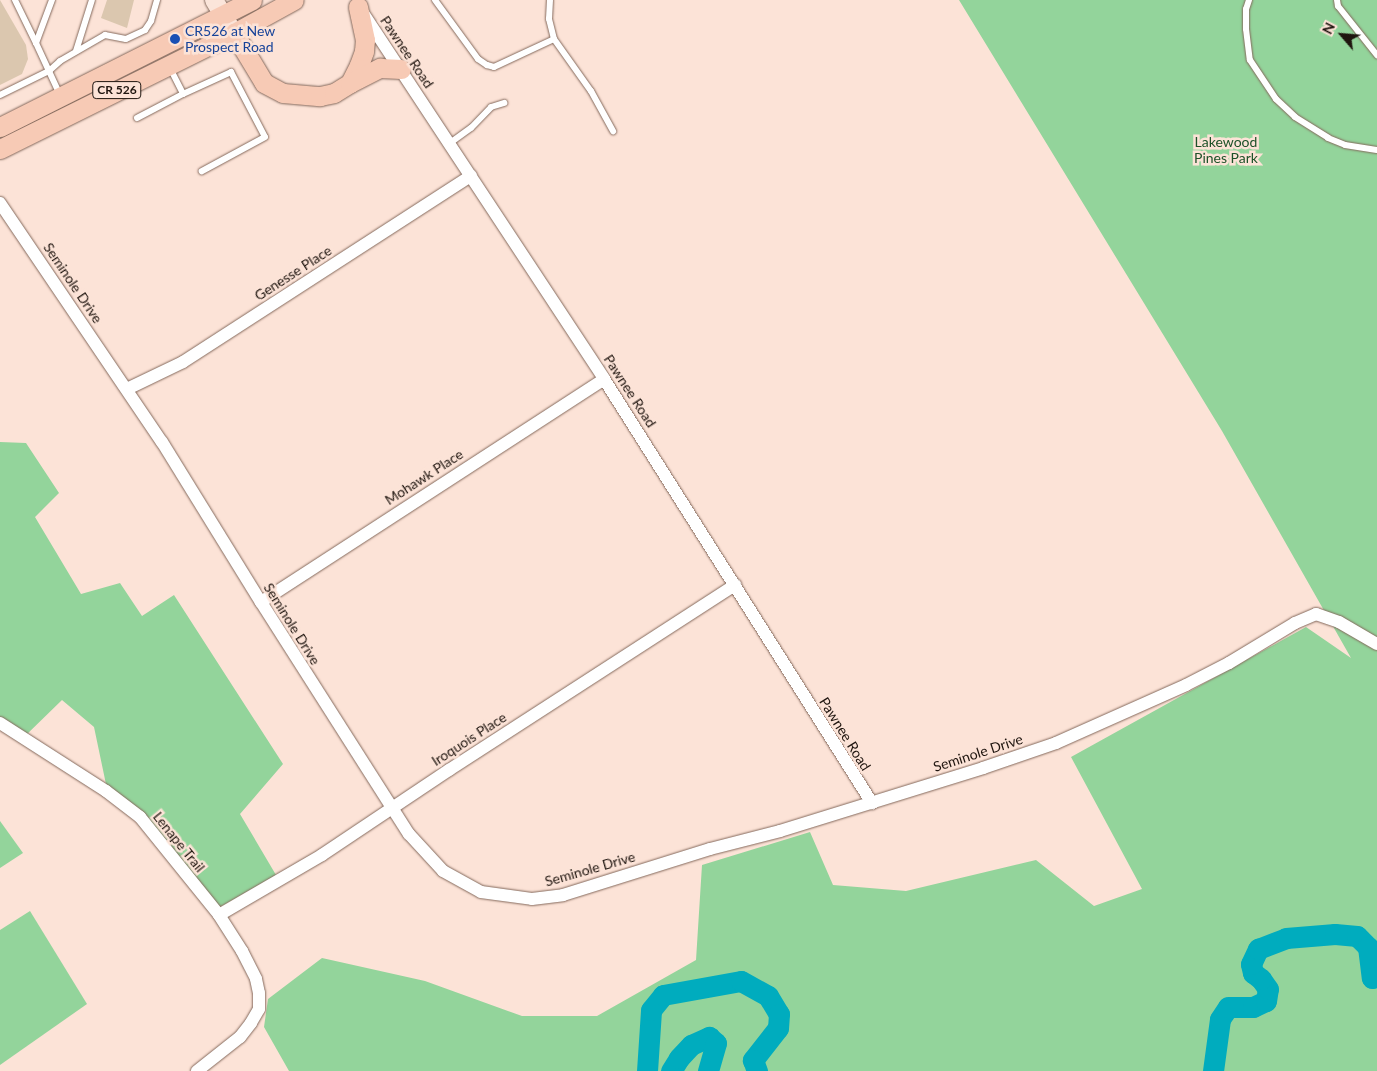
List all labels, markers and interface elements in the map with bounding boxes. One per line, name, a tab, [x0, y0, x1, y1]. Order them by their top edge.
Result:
north arrow	[1317, 10, 1367, 60]
street label: Pawnee Road	[377, 13, 437, 91]
text: N	[1318, 19, 1338, 37]
place label: CR526 at New Prospect Road	[185, 23, 275, 56]
marker: CR526 at New Prospect Road	[169, 33, 181, 45]
road number: CR 526	[92, 80, 142, 100]
park label: Lakewood Pines Park	[1194, 134, 1258, 166]
street label: Seminole Drive	[40, 240, 106, 326]
street label: Genesse Place	[251, 242, 335, 304]
street label: Pawnee Road	[600, 351, 660, 431]
street label: Mohawk Place	[382, 446, 466, 508]
street label: Seminole Drive	[260, 580, 324, 668]
street label: Pawnee Road	[816, 694, 874, 774]
street label: Iroquois Place	[428, 709, 510, 769]
street label: Seminole Drive	[931, 731, 1025, 775]
street label: Lenape Trail	[150, 808, 208, 876]
street label: Seminole Drive	[543, 848, 637, 890]

